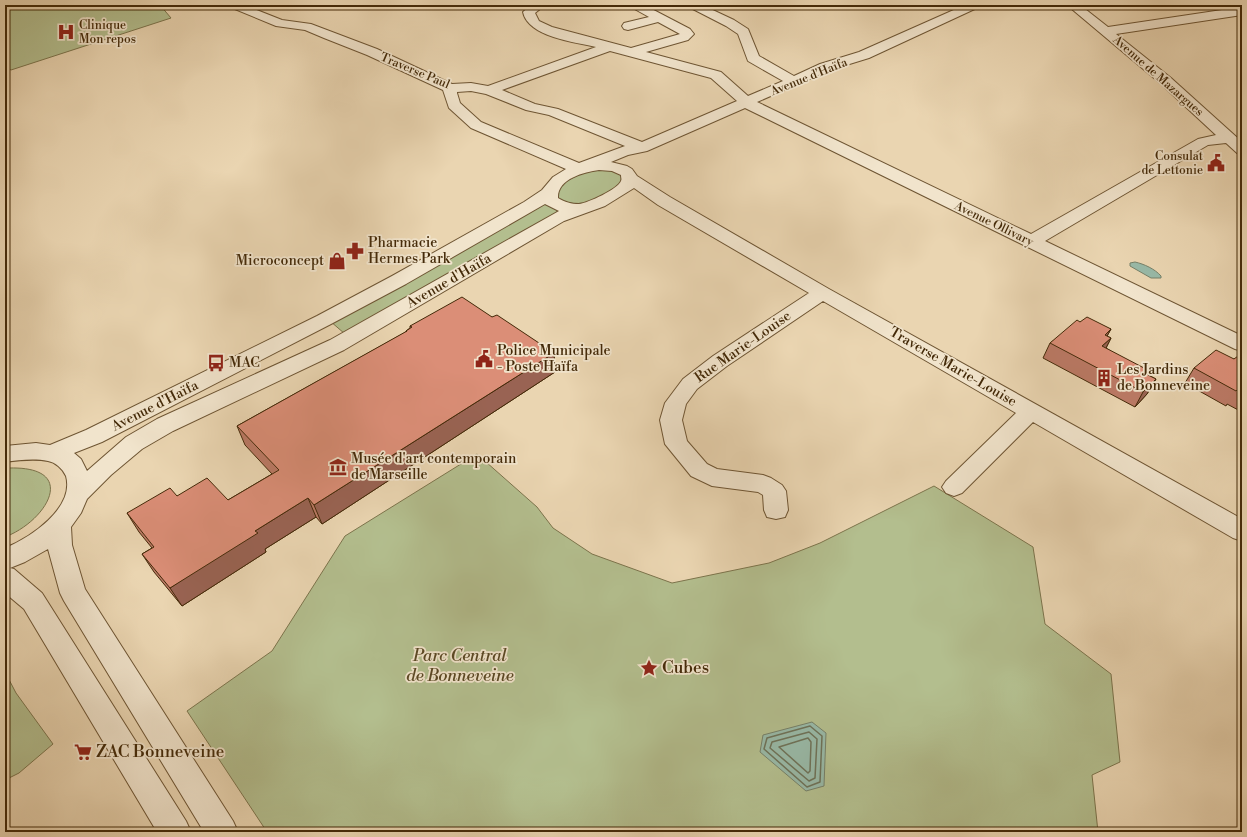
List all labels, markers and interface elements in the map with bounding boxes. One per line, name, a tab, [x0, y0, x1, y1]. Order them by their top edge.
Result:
place label: Clinique Mon repos	[79, 18, 136, 47]
hospital icon: Clinique Mon repos	[56, 22, 76, 42]
street label: Avenue de Mazargues	[1109, 32, 1206, 120]
street label: Traverse Paul	[378, 50, 452, 93]
street label: Avenue d'Haïfa	[767, 54, 850, 100]
place label: Consulat de Lettonie	[1141, 149, 1204, 178]
public building icon: Consulat de Lettonie	[1206, 153, 1226, 173]
street label: Avenue Ollivary	[951, 198, 1036, 250]
place label: Pharmacie Hermes Park	[368, 234, 451, 268]
pharmacy icon: Pharmacie Hermes Park	[345, 241, 365, 261]
street label: Avenue d'Haïfa	[402, 249, 496, 313]
shop icon: Microconcept	[327, 251, 347, 271]
place label: Microconcept	[236, 252, 324, 270]
street label: Rue Marie-Louise	[691, 307, 795, 387]
street label: Traverse Marie-Louise	[886, 323, 1020, 411]
place label: Police Municipale - Poste Haïfa	[497, 342, 611, 376]
public building icon: Police Municipale - Poste Haïfa	[474, 349, 494, 369]
bus stop icon: MAC	[206, 353, 226, 373]
place label: MAC	[229, 354, 260, 372]
place label: Les Jardins de Bonneveine	[1117, 361, 1210, 395]
building icon: Les Jardins de Bonneveine	[1094, 368, 1114, 388]
street label: Avenue d'Haïfa	[108, 376, 202, 436]
place label: Musée d'art contemporain de Marseille	[351, 450, 517, 484]
museum icon: Musée d'art contemporain de Marseille	[328, 457, 348, 477]
park label: Parc Central de Bonneveine	[406, 645, 514, 687]
place label: Cubes	[662, 657, 709, 679]
place icon: Cubes	[639, 658, 659, 678]
place label: ZAC Bonneveine	[96, 741, 224, 763]
supermarket icon: ZAC Bonneveine	[73, 742, 93, 762]

